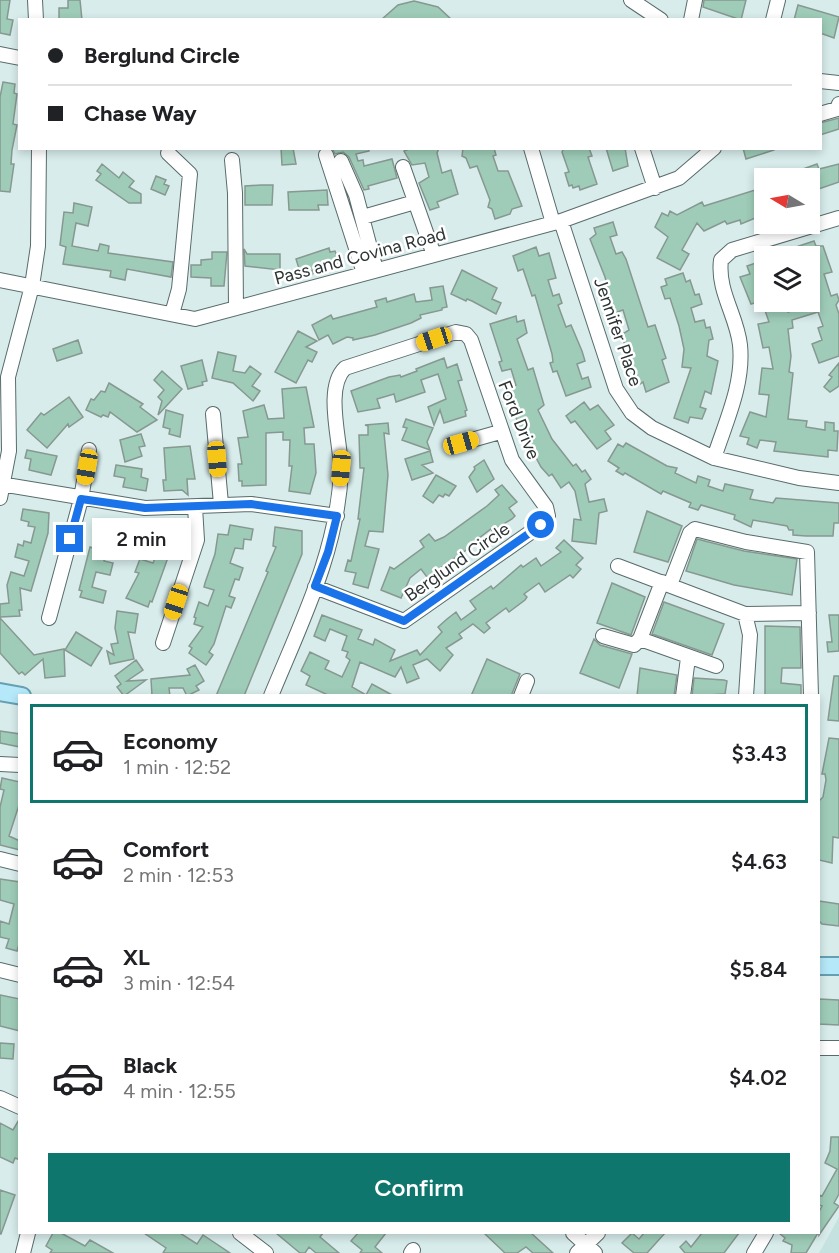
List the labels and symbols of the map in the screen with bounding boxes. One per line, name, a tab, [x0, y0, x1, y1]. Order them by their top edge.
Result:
north arrow	[754, 168, 820, 234]
street label: Pass and Covina Road	[272, 223, 448, 289]
street label: Jennifer Place	[589, 275, 647, 389]
car	[414, 325, 454, 353]
street label: Ford Drive	[493, 377, 545, 463]
car	[441, 429, 481, 457]
car	[206, 440, 228, 478]
car	[75, 448, 99, 486]
car	[330, 449, 352, 487]
route start	[527, 511, 554, 538]
callout: 2 min	[91, 518, 190, 560]
street label: Berglund Circle	[400, 518, 514, 606]
route end	[56, 525, 83, 552]
car	[162, 582, 190, 622]

